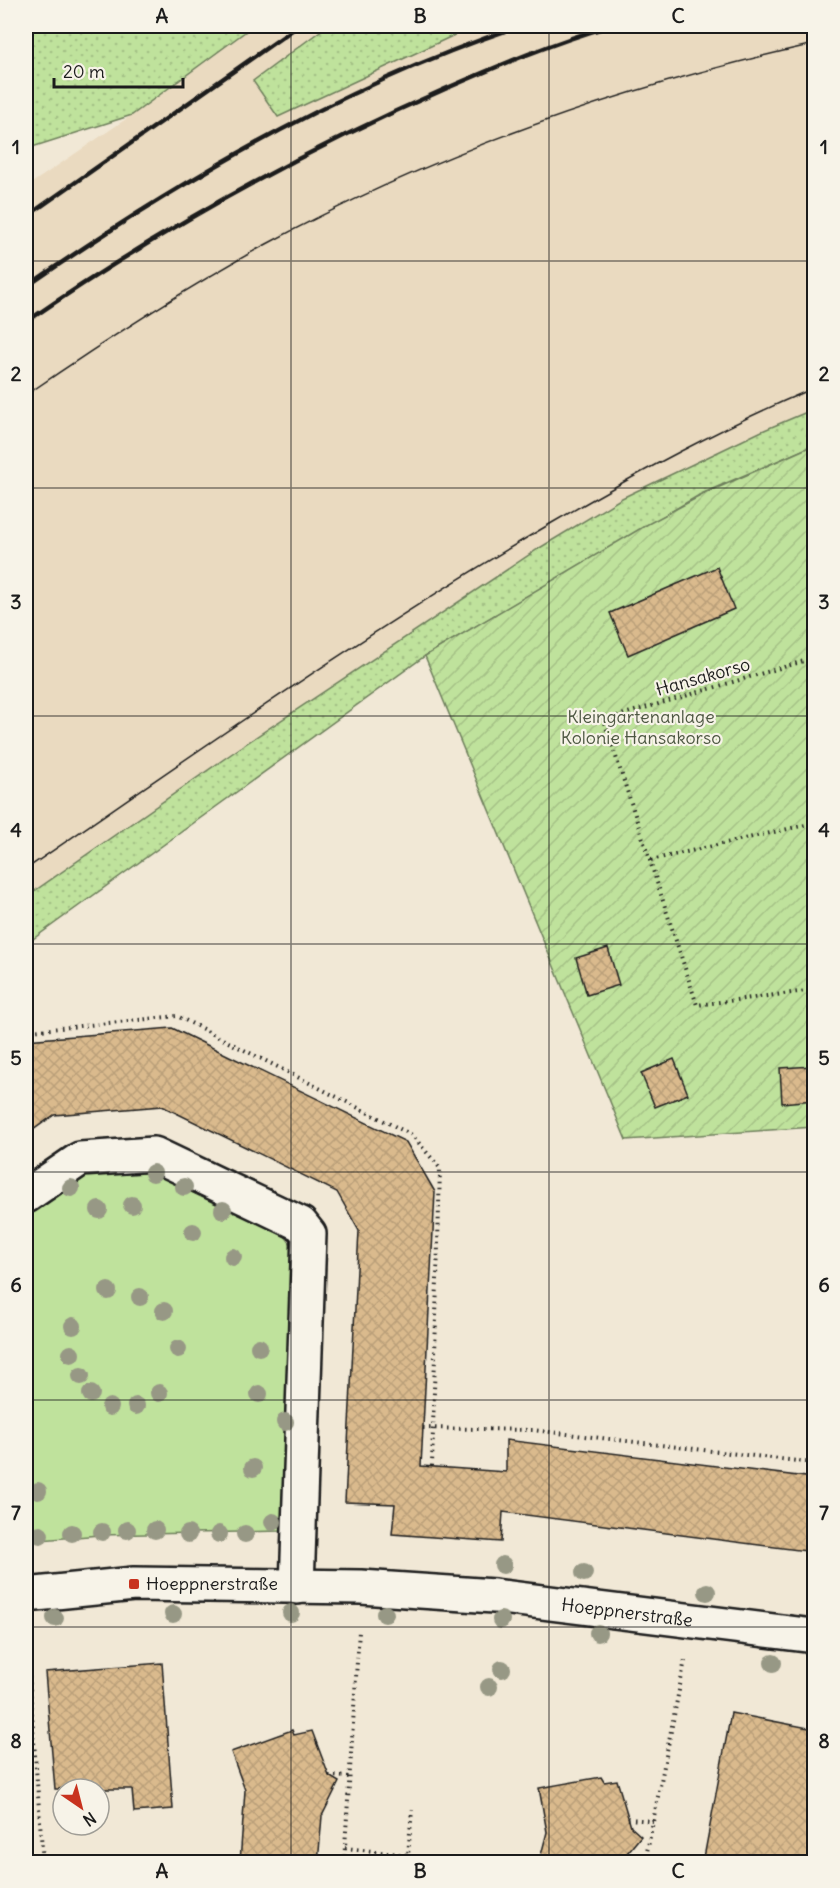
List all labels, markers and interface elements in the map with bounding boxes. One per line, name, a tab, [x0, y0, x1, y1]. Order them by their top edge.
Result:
text: A	[156, 3, 169, 28]
text: B	[413, 3, 427, 28]
text: C	[671, 3, 685, 28]
scale bar	[54, 51, 183, 89]
text: 20 m	[63, 60, 105, 83]
text: 1	[12, 134, 20, 159]
text: 1	[820, 134, 828, 159]
text: 2	[11, 361, 22, 386]
text: 2	[819, 361, 830, 386]
text: 3	[10, 589, 22, 614]
text: 3	[818, 589, 830, 614]
street label: Hansakorso	[653, 652, 753, 701]
park label: Kleingartenanlage Kolonie Hansakorso	[561, 705, 721, 749]
text: 4	[10, 817, 22, 842]
text: 4	[818, 817, 830, 842]
text: 5	[10, 1045, 22, 1070]
text: 5	[818, 1045, 830, 1070]
text: 6	[10, 1272, 22, 1297]
text: 6	[818, 1272, 830, 1297]
text: 7	[11, 1500, 21, 1525]
text: 7	[819, 1500, 829, 1525]
place label: Hoeppnerstraße	[146, 1572, 278, 1595]
marker: Hoeppnerstraße	[127, 1577, 141, 1591]
street label: Hoeppnerstraße	[560, 1593, 694, 1632]
text: 8	[10, 1728, 22, 1753]
text: 8	[818, 1728, 830, 1753]
north arrow	[51, 1777, 111, 1837]
text: N	[79, 1808, 100, 1831]
text: A	[156, 1858, 169, 1883]
text: B	[413, 1858, 427, 1883]
text: C	[671, 1858, 685, 1883]

